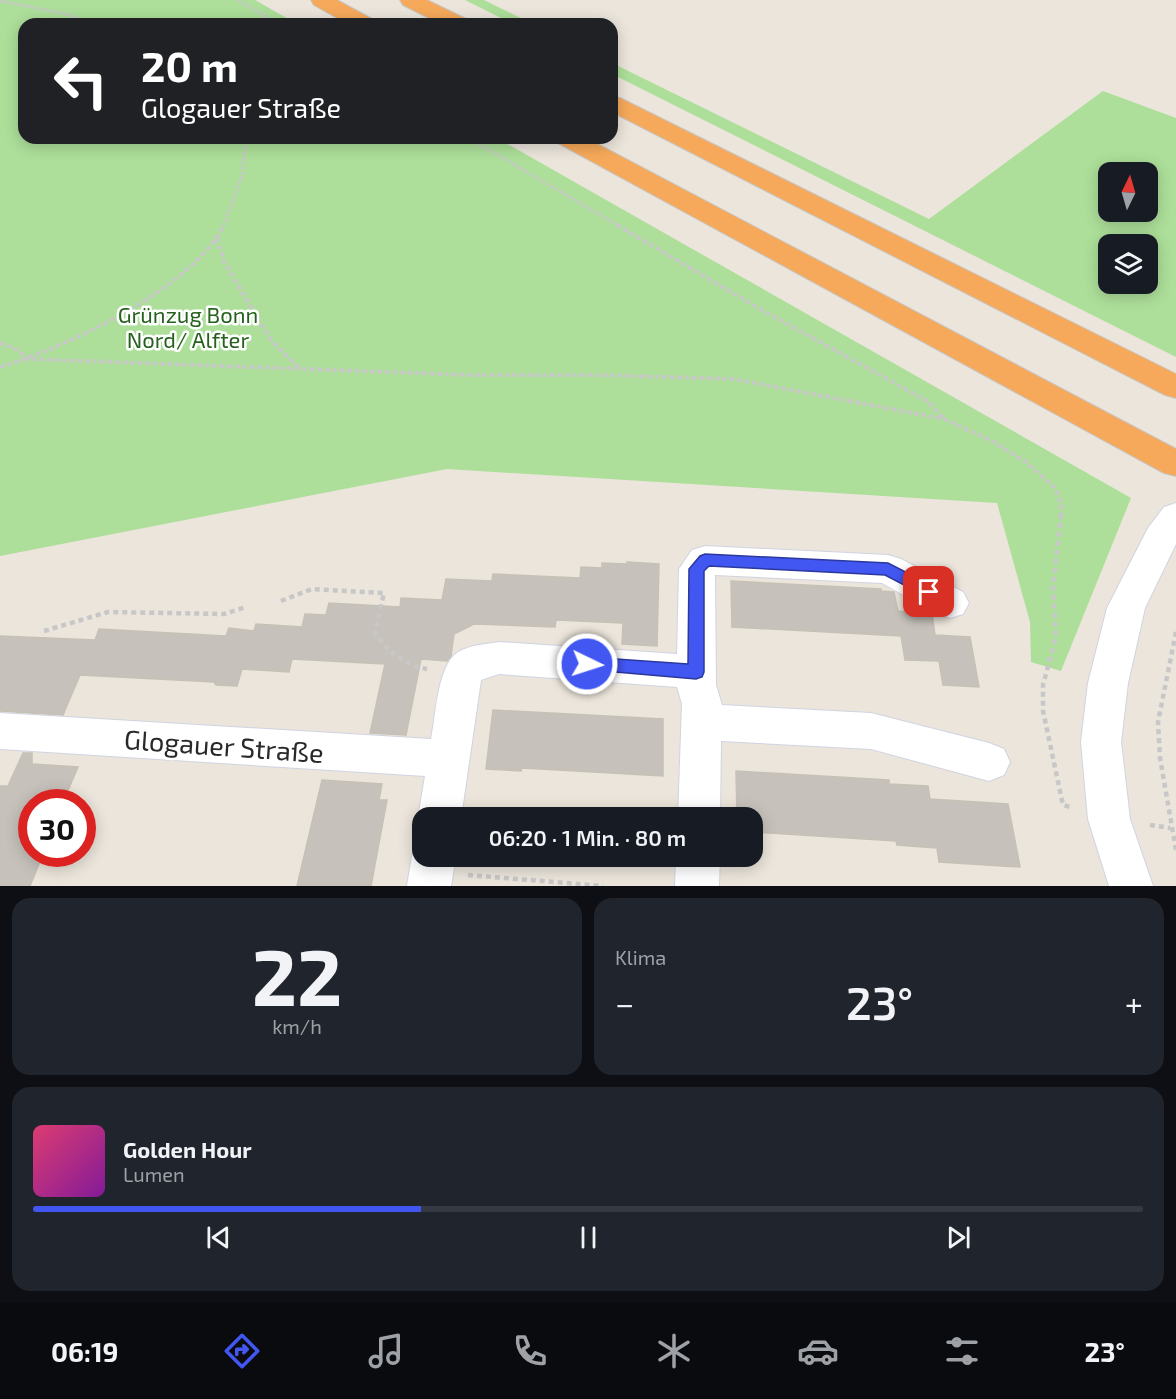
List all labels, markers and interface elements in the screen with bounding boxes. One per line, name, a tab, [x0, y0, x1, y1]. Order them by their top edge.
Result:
text: 20 m	[141, 40, 238, 90]
icon: left	[42, 42, 120, 120]
text: Glogauer Straße	[141, 91, 341, 123]
north arrow	[1098, 162, 1158, 222]
map controls	[1098, 162, 1158, 294]
button: layers	[1098, 234, 1158, 294]
park label: Grünzug Bonn Nord/ Alfter	[118, 301, 258, 352]
pin	[903, 566, 954, 617]
icon: arrive	[912, 575, 945, 608]
position arrow	[555, 632, 619, 696]
street label: Glogauer Straße	[123, 722, 325, 769]
speed limit sign: 30	[18, 789, 96, 867]
text: 06:20 · 1 Min. · 80 m	[489, 824, 686, 850]
text: 22	[252, 928, 342, 1022]
text: Klima	[615, 945, 666, 969]
text: 23°	[846, 975, 913, 1029]
text: −	[615, 983, 634, 1023]
text: +	[1125, 983, 1143, 1023]
text: km/h	[272, 1014, 322, 1038]
text: Golden Hour	[123, 1136, 252, 1162]
text: Lumen	[123, 1162, 185, 1186]
icon: previous	[202, 1221, 235, 1254]
icon: pause	[572, 1221, 605, 1254]
icon: next	[942, 1221, 975, 1254]
icon: directions	[221, 1330, 263, 1372]
icon: music	[365, 1330, 407, 1372]
icon: phone	[509, 1330, 551, 1372]
icon: climate	[653, 1330, 695, 1372]
icon: car	[797, 1330, 839, 1372]
icon: filters	[941, 1330, 983, 1372]
text: 06:19	[51, 1335, 119, 1367]
text: 23°	[1085, 1335, 1125, 1367]

